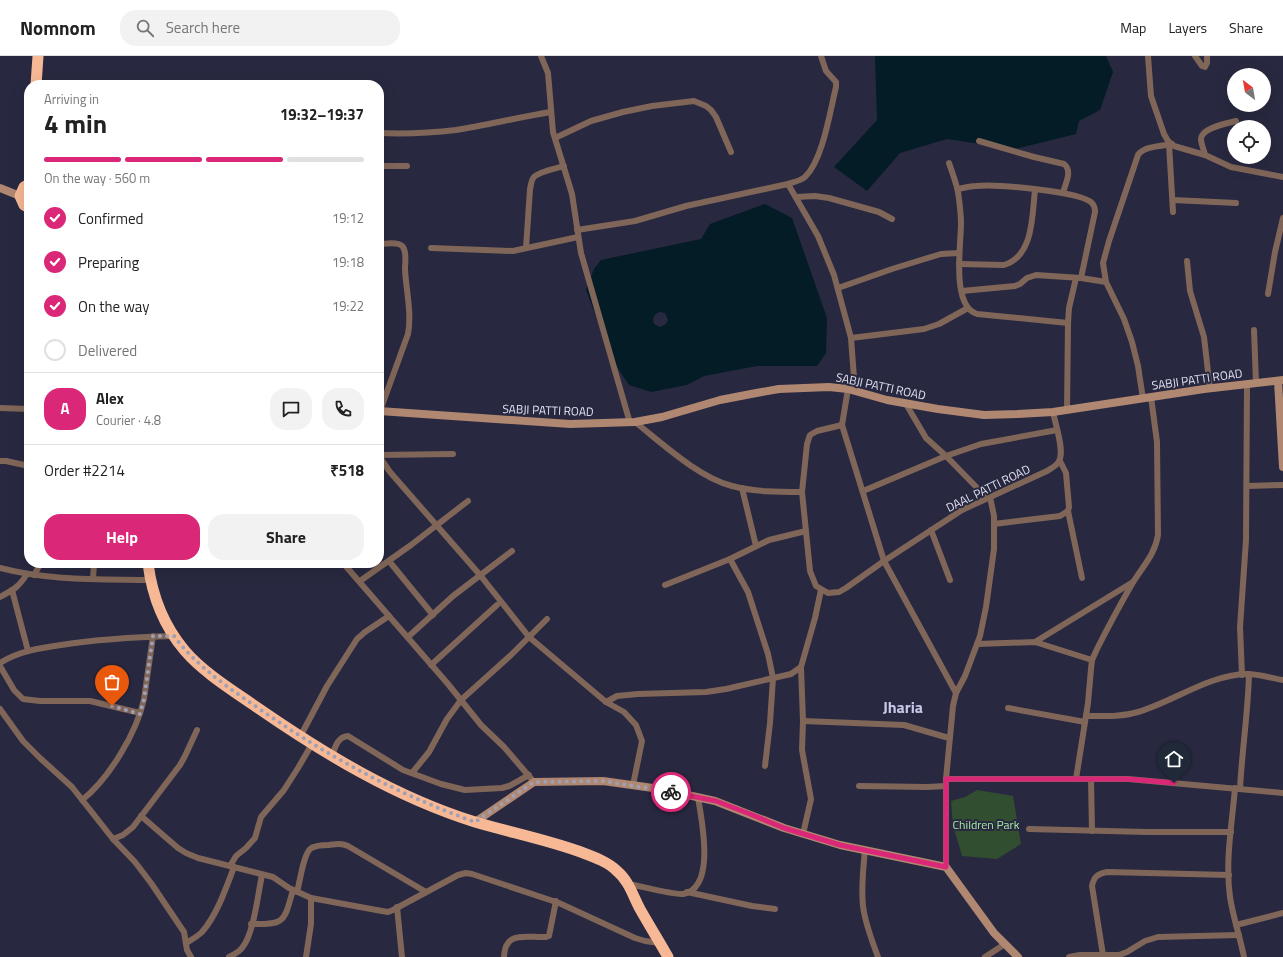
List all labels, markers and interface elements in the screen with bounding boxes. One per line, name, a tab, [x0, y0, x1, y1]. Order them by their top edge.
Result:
search box	[120, 10, 400, 46]
text: Nomnom	[20, 13, 96, 42]
text: Search here	[166, 16, 240, 39]
icon: search	[134, 17, 156, 39]
text: Map	[1120, 17, 1146, 38]
text: Layers	[1168, 17, 1207, 38]
text: Share	[1229, 17, 1263, 38]
north arrow	[1227, 68, 1271, 112]
map controls	[1227, 68, 1271, 164]
text: Arriving in	[44, 89, 99, 109]
text: 19:32–19:37	[280, 103, 364, 126]
text: 4 min	[44, 104, 107, 143]
button: locate	[1227, 120, 1271, 164]
text: On the way · 560 m	[44, 168, 150, 188]
icon: check	[44, 207, 66, 229]
text: Confirmed	[78, 207, 143, 230]
text: 19:12	[332, 208, 364, 228]
icon: check	[44, 251, 66, 273]
text: Preparing	[78, 251, 139, 274]
text: 19:18	[332, 252, 364, 272]
icon: check	[44, 295, 66, 317]
text: On the way	[78, 295, 150, 318]
text: 19:22	[332, 296, 364, 316]
text: Delivered	[78, 339, 137, 362]
street label: SABJI PATTI ROAD	[1150, 363, 1244, 395]
street label: SABJI PATTI ROAD	[834, 367, 928, 405]
text: Alex	[96, 387, 124, 410]
button: chat	[270, 388, 312, 430]
button: phone	[322, 388, 364, 430]
text: A	[60, 397, 70, 420]
street label: SABJI PATTI ROAD	[502, 399, 594, 421]
text: Courier · 4.8	[96, 410, 161, 430]
text: Order #2214	[44, 459, 125, 482]
text: ₹518	[330, 459, 364, 482]
street label: DAAL PATTI ROAD	[943, 459, 1034, 517]
button: Help	[44, 514, 200, 560]
button: Share	[208, 514, 364, 560]
pin	[95, 665, 129, 706]
icon: bag	[101, 671, 123, 693]
district label: Jharia	[883, 695, 923, 719]
pin	[1157, 742, 1191, 783]
icon: home	[1163, 748, 1185, 770]
courier	[651, 772, 691, 812]
icon: bike	[660, 781, 682, 803]
park label: Children Park	[953, 815, 1020, 834]

